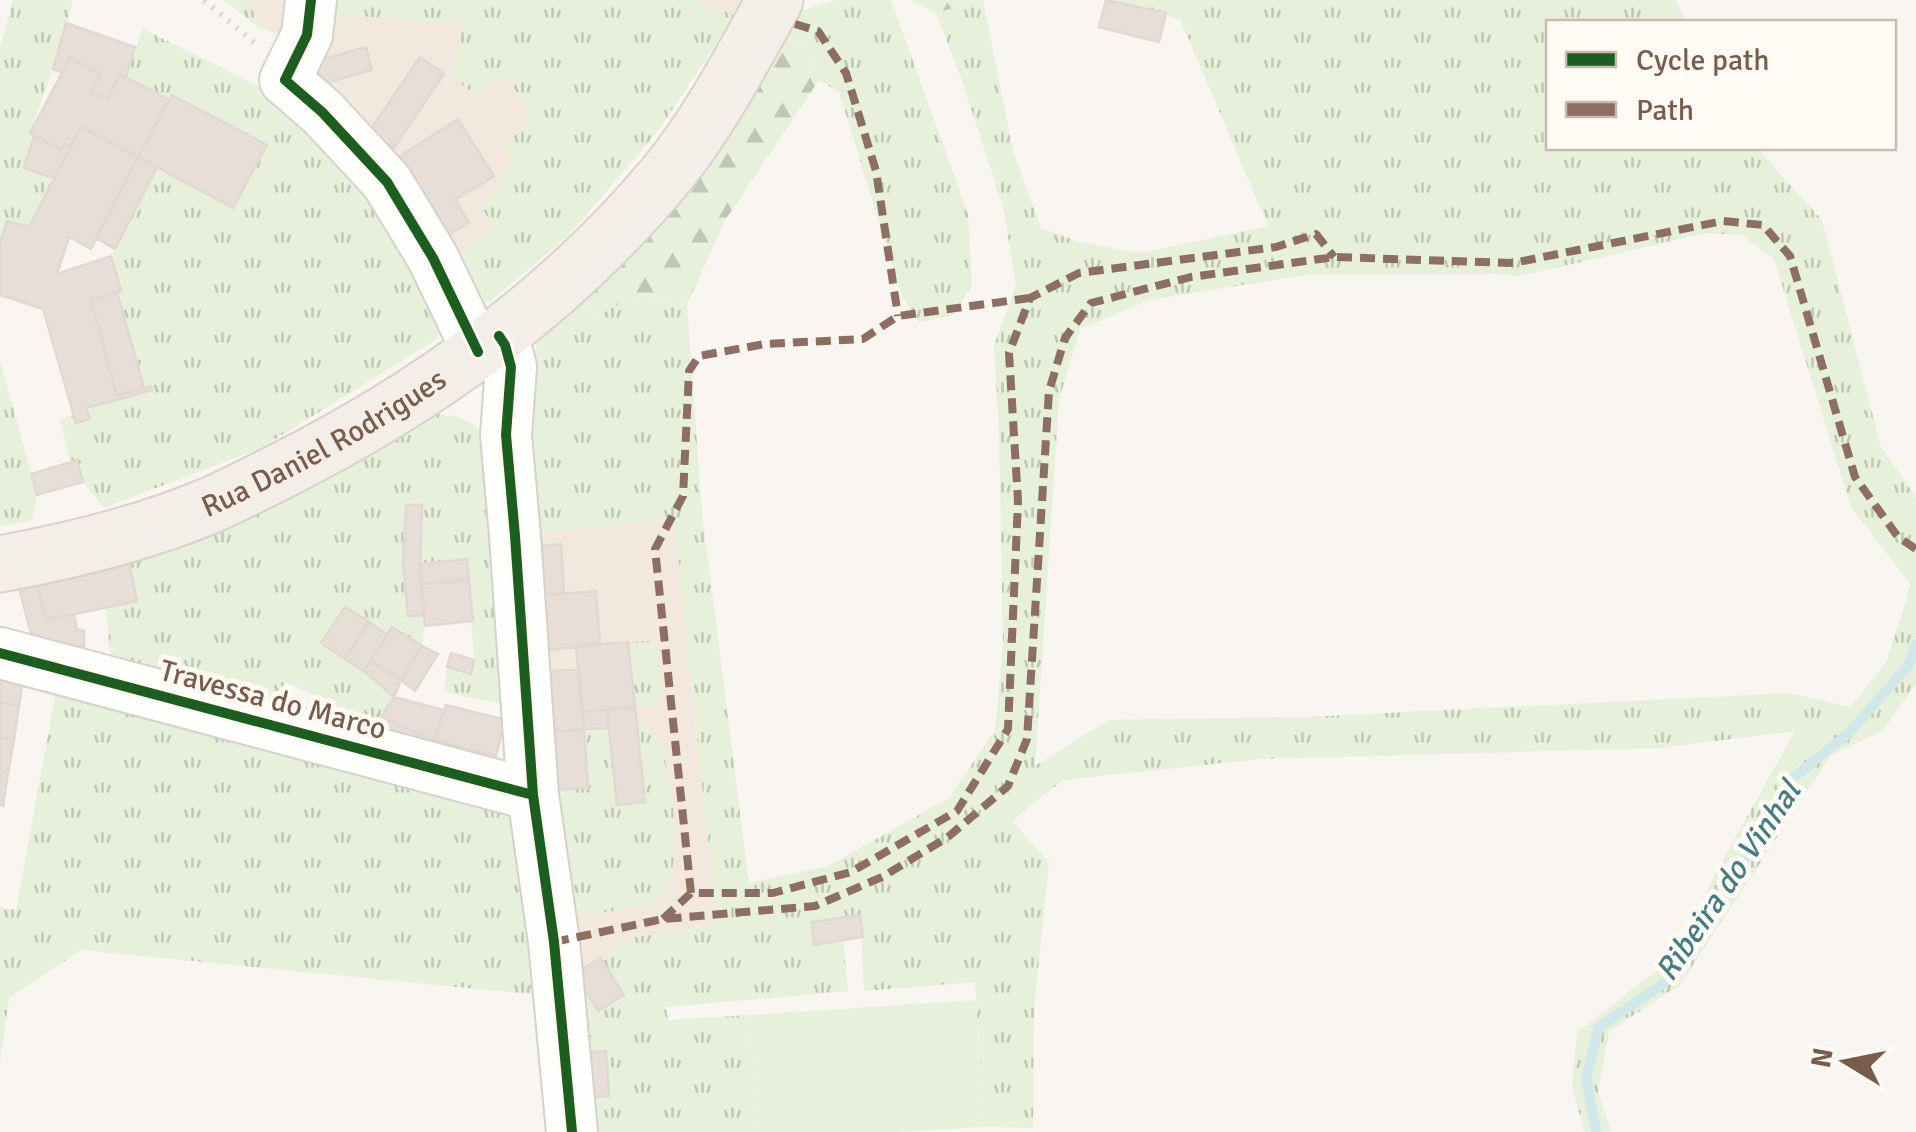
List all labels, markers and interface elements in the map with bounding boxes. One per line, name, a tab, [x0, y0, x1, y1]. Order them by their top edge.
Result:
legend	[1546, 20, 1896, 150]
text: Cycle path	[1636, 42, 1770, 79]
text: Path	[1636, 92, 1694, 129]
street label: Rua Daniel Rodrigues	[196, 361, 453, 525]
street label: Travessa do Marco	[156, 652, 390, 748]
water label: Ribeira do Vinhal	[1647, 772, 1811, 988]
north arrow	[1796, 1012, 1896, 1112]
text: N	[1804, 1045, 1841, 1070]

